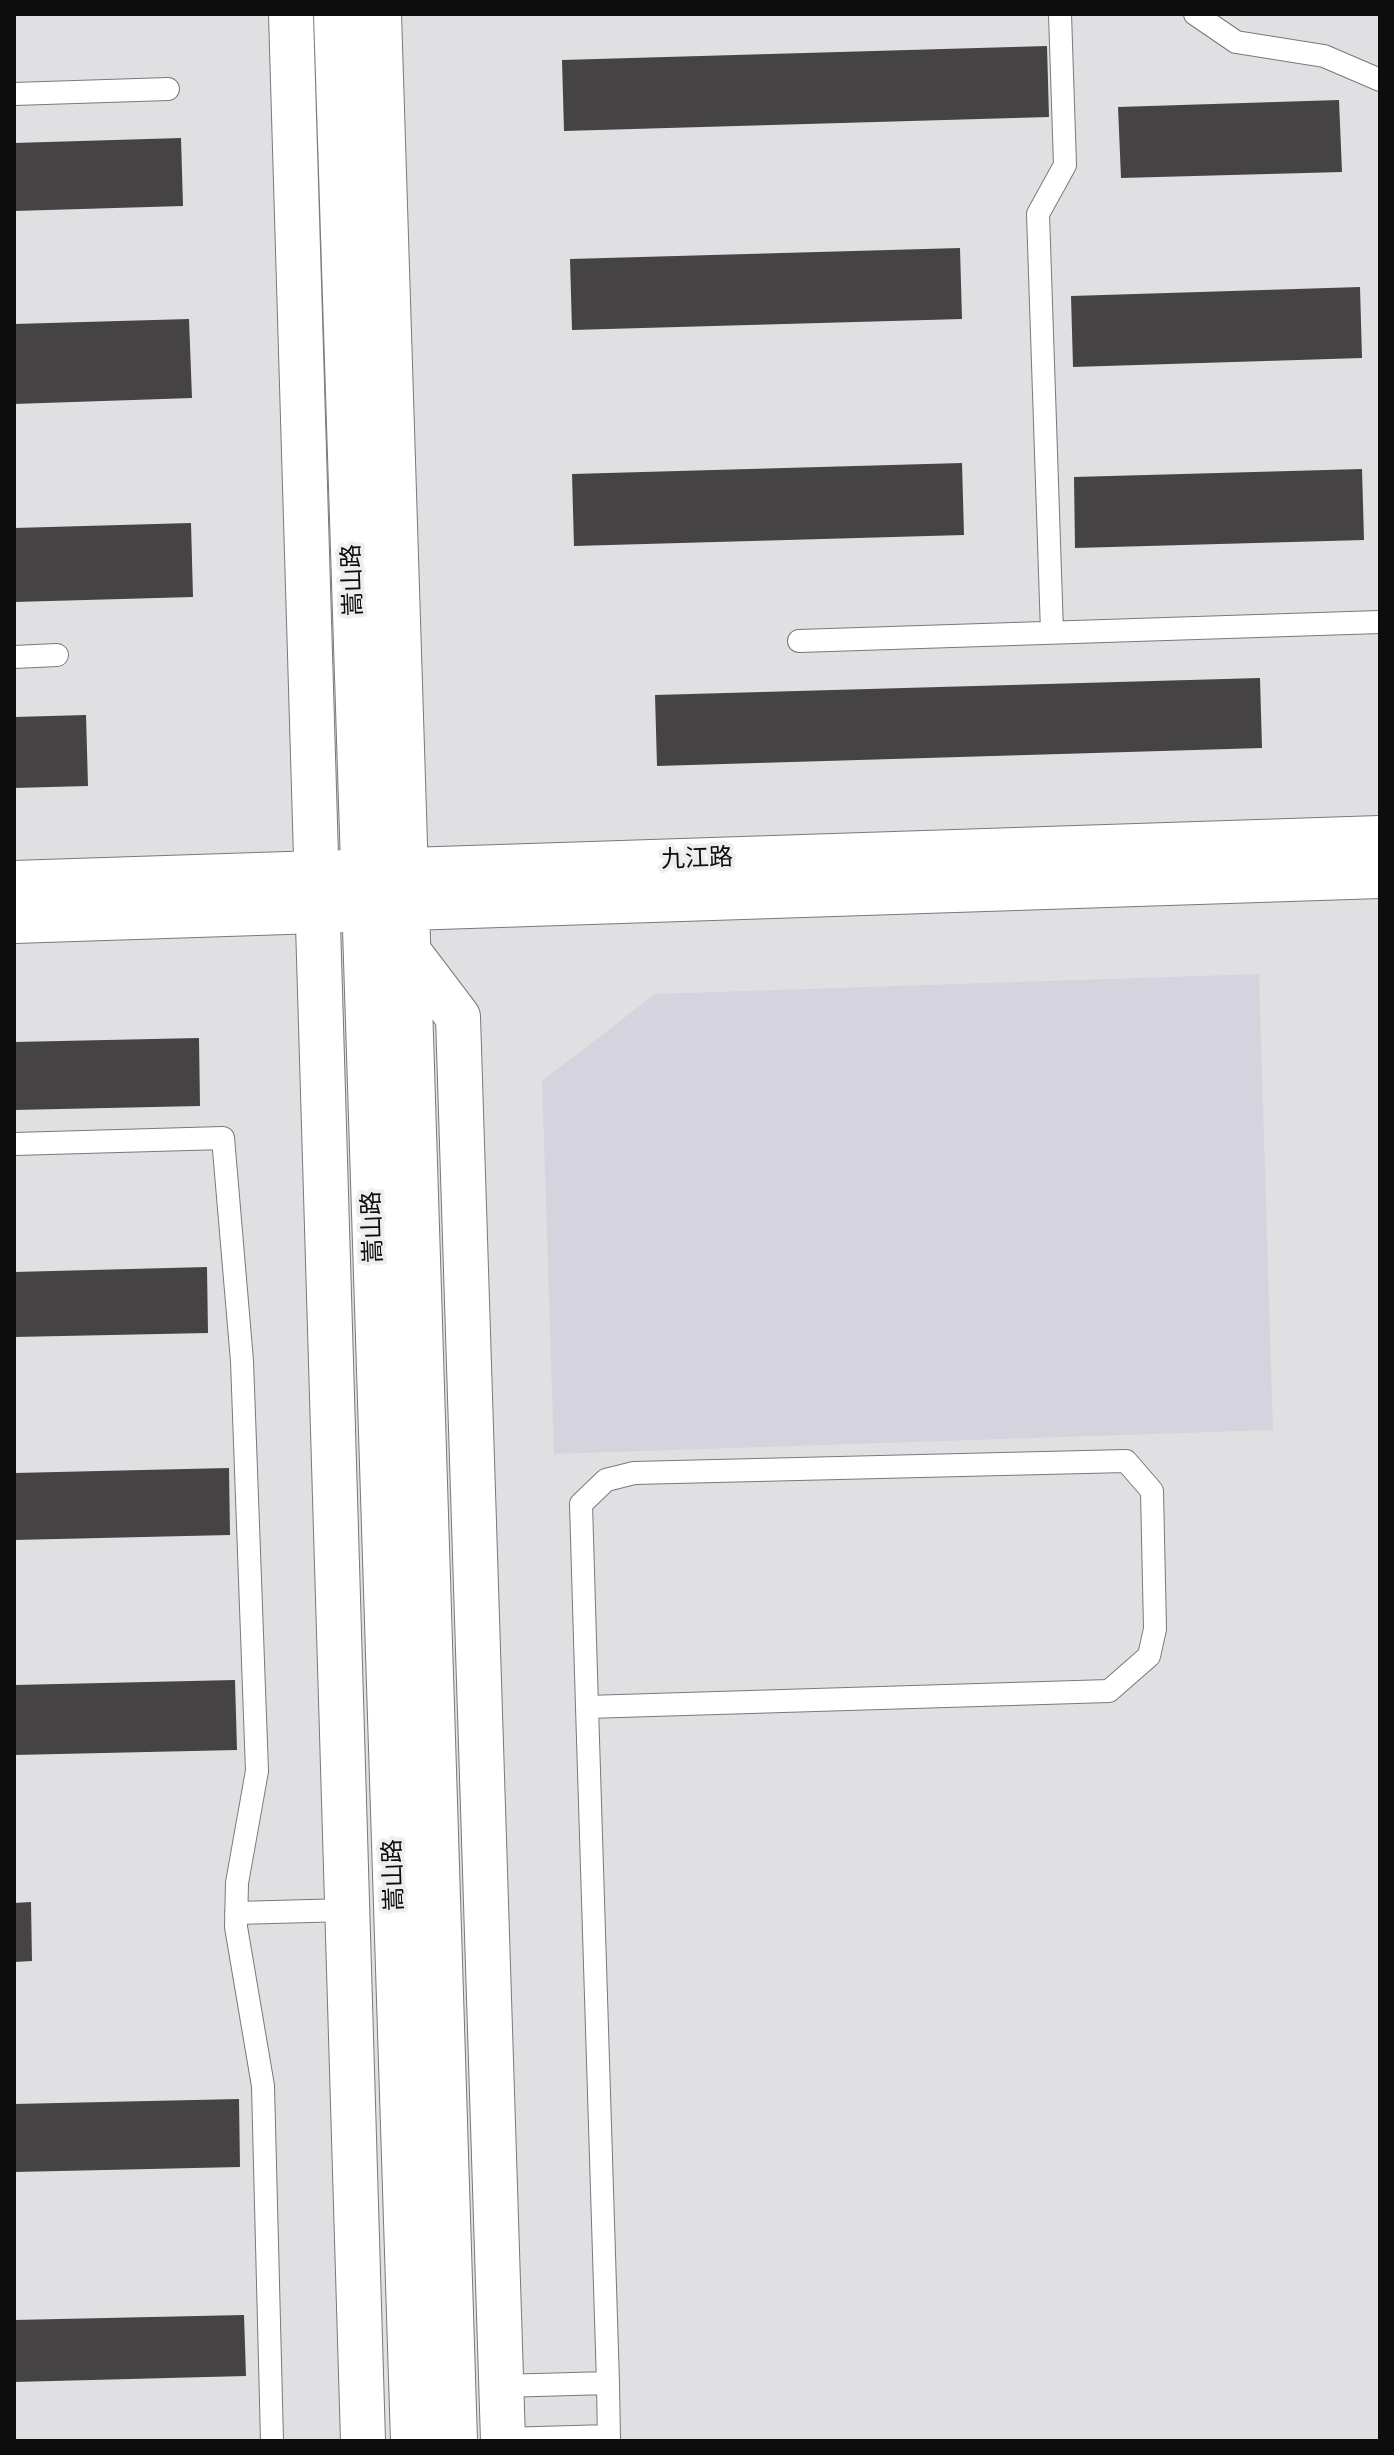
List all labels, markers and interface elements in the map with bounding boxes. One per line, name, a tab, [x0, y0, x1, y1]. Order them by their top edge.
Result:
street label: 嵩山路	[338, 544, 370, 616]
street label: 九江路	[661, 844, 733, 876]
street label: 嵩山路	[358, 1191, 390, 1263]
street label: 嵩山路	[379, 1839, 411, 1911]

